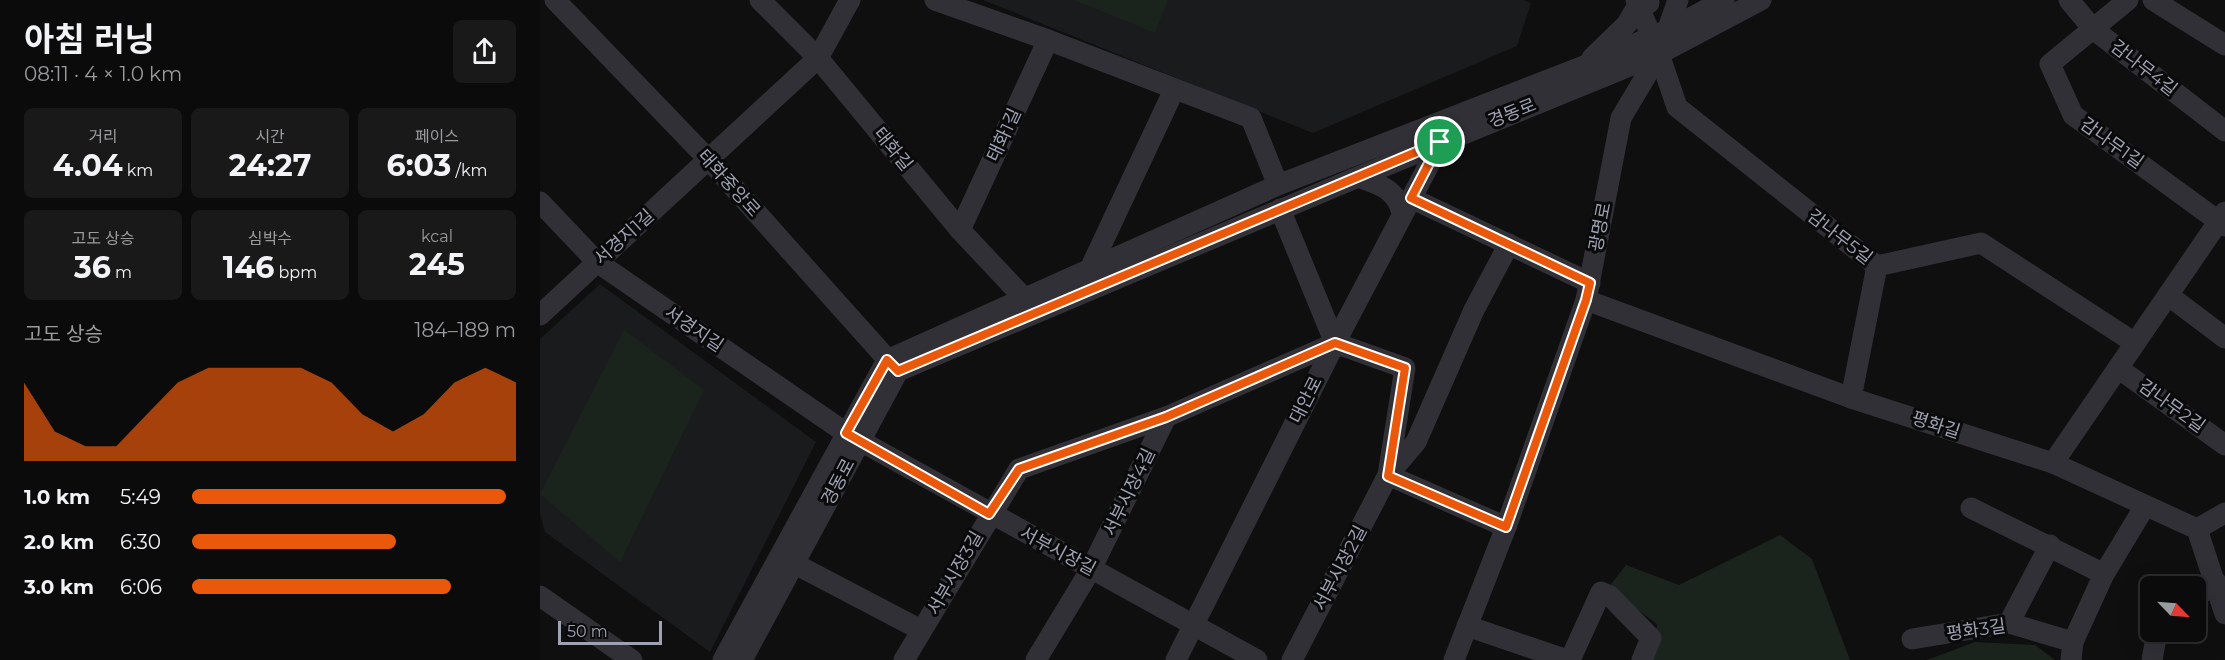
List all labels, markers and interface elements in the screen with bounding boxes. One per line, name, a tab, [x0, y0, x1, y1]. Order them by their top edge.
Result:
text: 아침 러닝	[24, 19, 155, 59]
button: share	[453, 20, 516, 83]
street label: 감나무4길	[2106, 35, 2182, 101]
text: 08:11 · 4 × 1.0 km	[24, 62, 182, 86]
street label: 경동로	[1485, 93, 1539, 133]
street label: 태화1길	[982, 105, 1026, 165]
street label: 감나무1길	[2076, 113, 2148, 173]
pin	[1414, 116, 1465, 167]
street label: 태화길	[869, 123, 917, 175]
icon: arrive	[1423, 125, 1456, 158]
text: 거리	[88, 127, 118, 146]
text: 시간	[255, 127, 285, 146]
text: 페이스	[415, 127, 459, 146]
street label: 태화중앙로	[693, 145, 765, 221]
text: 4.04	[53, 147, 123, 184]
text: 24:27	[229, 147, 311, 184]
text: 6:03	[387, 147, 451, 184]
text: km	[123, 161, 153, 180]
text: /km	[451, 161, 487, 180]
street label: 광명로	[1584, 201, 1616, 253]
street label: 서경지1길	[590, 204, 658, 270]
street label: 감나무5길	[1803, 205, 1877, 269]
text: kcal	[421, 227, 453, 246]
text: 고도 상승	[71, 229, 135, 248]
text: 심박수	[248, 229, 292, 248]
text: 245	[409, 246, 465, 283]
text: 36	[74, 249, 111, 286]
text: 146	[223, 249, 274, 286]
text: m	[111, 263, 132, 282]
text: bpm	[274, 263, 317, 282]
street label: 서경지길	[660, 301, 728, 357]
text: 184–189 m	[414, 318, 516, 342]
text: 고도 상승	[24, 322, 103, 346]
street label: 대안로	[1285, 373, 1327, 427]
street label: 감나무2길	[2135, 375, 2209, 437]
street label: 평화길	[1909, 407, 1963, 443]
street label: 서부시장4길	[1098, 445, 1160, 539]
street label: 경동로	[817, 455, 859, 509]
text: 1.0 km	[24, 485, 90, 509]
text: 5:49	[120, 485, 161, 509]
street label: 서부시장길	[1016, 522, 1100, 580]
street label: 서부시장2길	[1308, 522, 1372, 614]
street label: 서부시장3길	[922, 527, 988, 619]
text: 2.0 km	[24, 530, 94, 554]
text: 6:30	[120, 530, 161, 554]
text: 3.0 km	[24, 575, 94, 599]
text: 6:06	[120, 575, 162, 599]
north arrow	[2140, 576, 2206, 642]
map controls	[2140, 576, 2206, 642]
street label: 평화3길	[1945, 615, 2007, 645]
scale bar	[558, 618, 662, 646]
text: 50 m	[567, 622, 608, 641]

